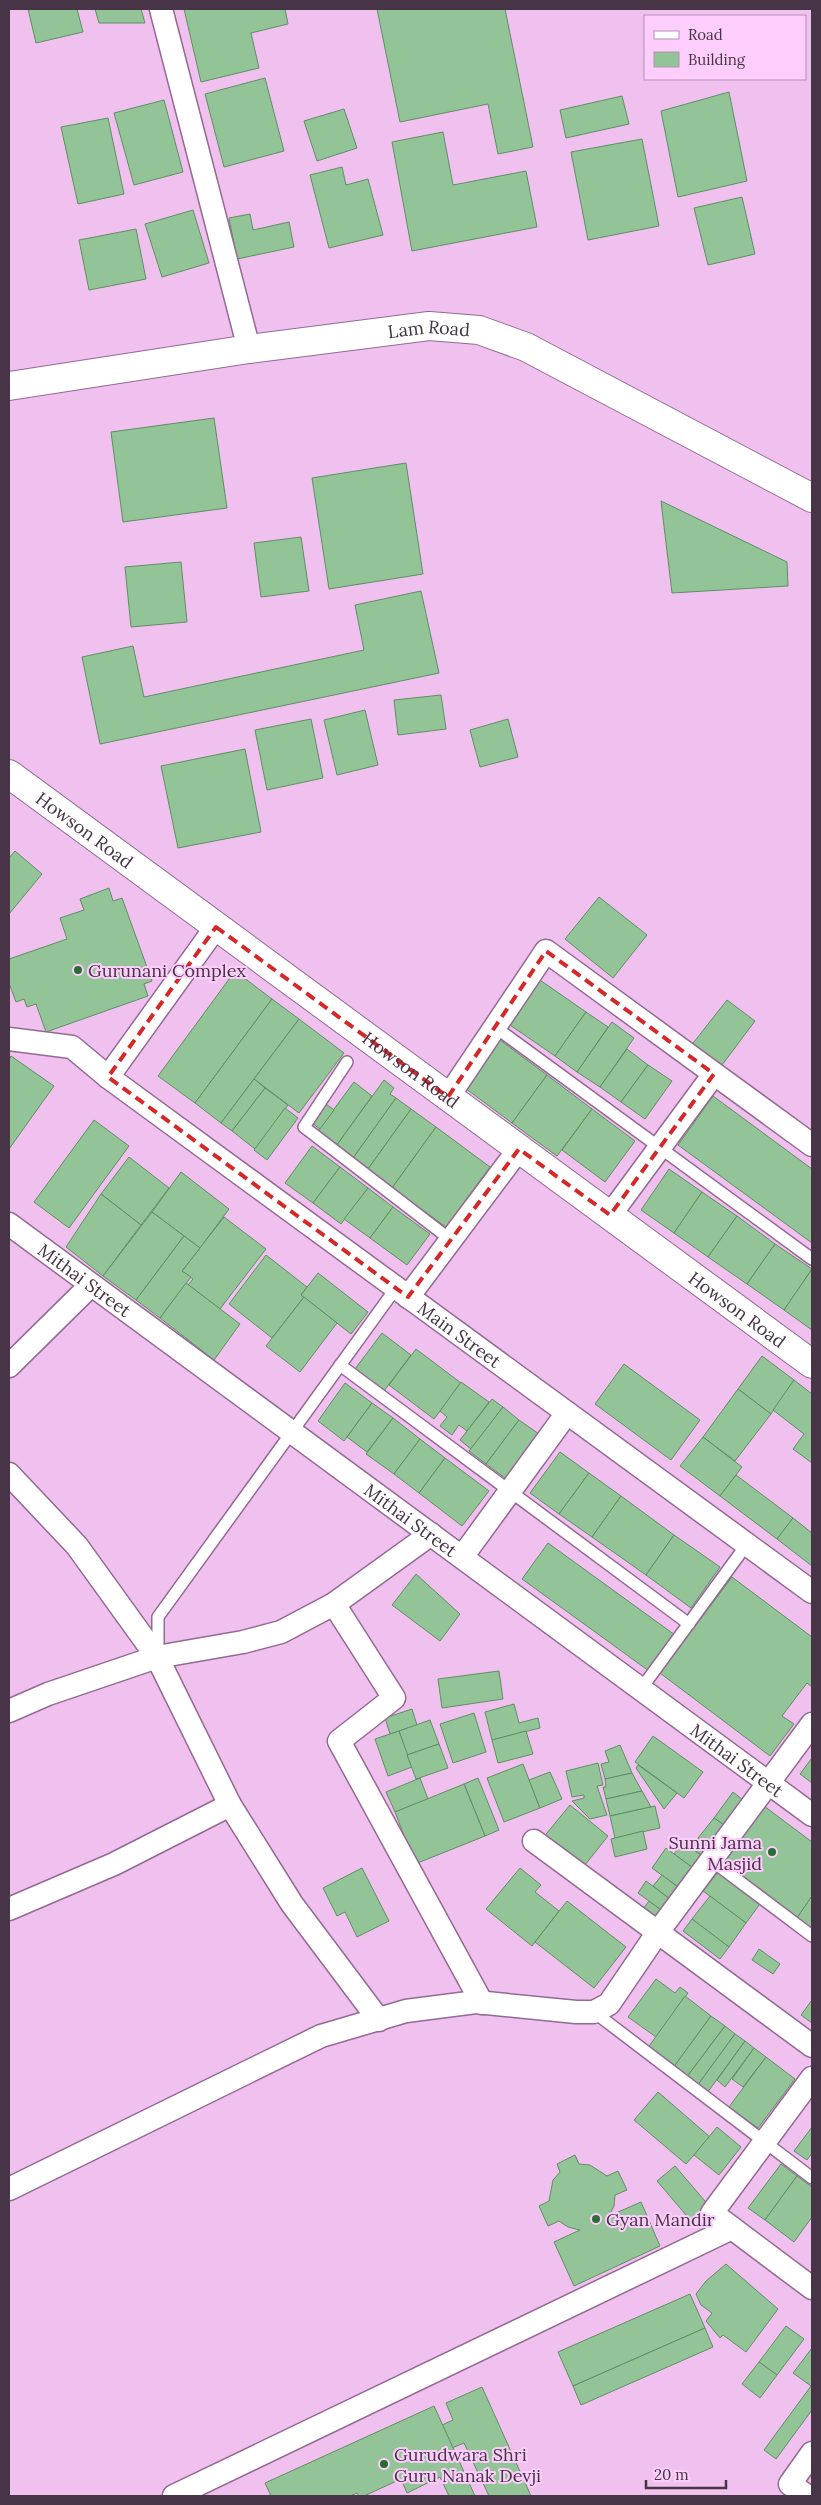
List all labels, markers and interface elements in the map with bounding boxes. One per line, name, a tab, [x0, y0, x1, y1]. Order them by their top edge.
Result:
legend	[644, 15, 806, 80]
text: Road	[688, 25, 723, 44]
text: Building	[688, 50, 746, 69]
street label: Lam Road	[386, 314, 471, 343]
street label: Howson Road	[32, 786, 138, 873]
place label: Gurunani Complex	[88, 959, 246, 982]
marker: Gurunani Complex	[72, 964, 84, 976]
street label: Howson Road	[358, 1026, 464, 1113]
street label: Mithai Street	[34, 1238, 136, 1322]
street label: Howson Road	[684, 1266, 791, 1353]
street label: Main Street	[413, 1296, 506, 1372]
street label: Mithai Street	[360, 1478, 462, 1562]
street label: Mithai Street	[686, 1718, 788, 1802]
place label: Sunni Jama Masjid	[668, 1831, 762, 1875]
marker: Sunni Jama Masjid	[766, 1846, 778, 1858]
place label: Gyan Mandir	[606, 2208, 715, 2231]
marker: Gyan Mandir	[590, 2213, 602, 2225]
place label: Gurudwara Shri Guru Nanak Devji	[394, 2443, 541, 2487]
marker: Gurudwara Shri Guru Nanak Devji	[378, 2458, 390, 2470]
scale bar	[646, 2458, 726, 2490]
text: 20 m	[654, 2465, 689, 2484]

